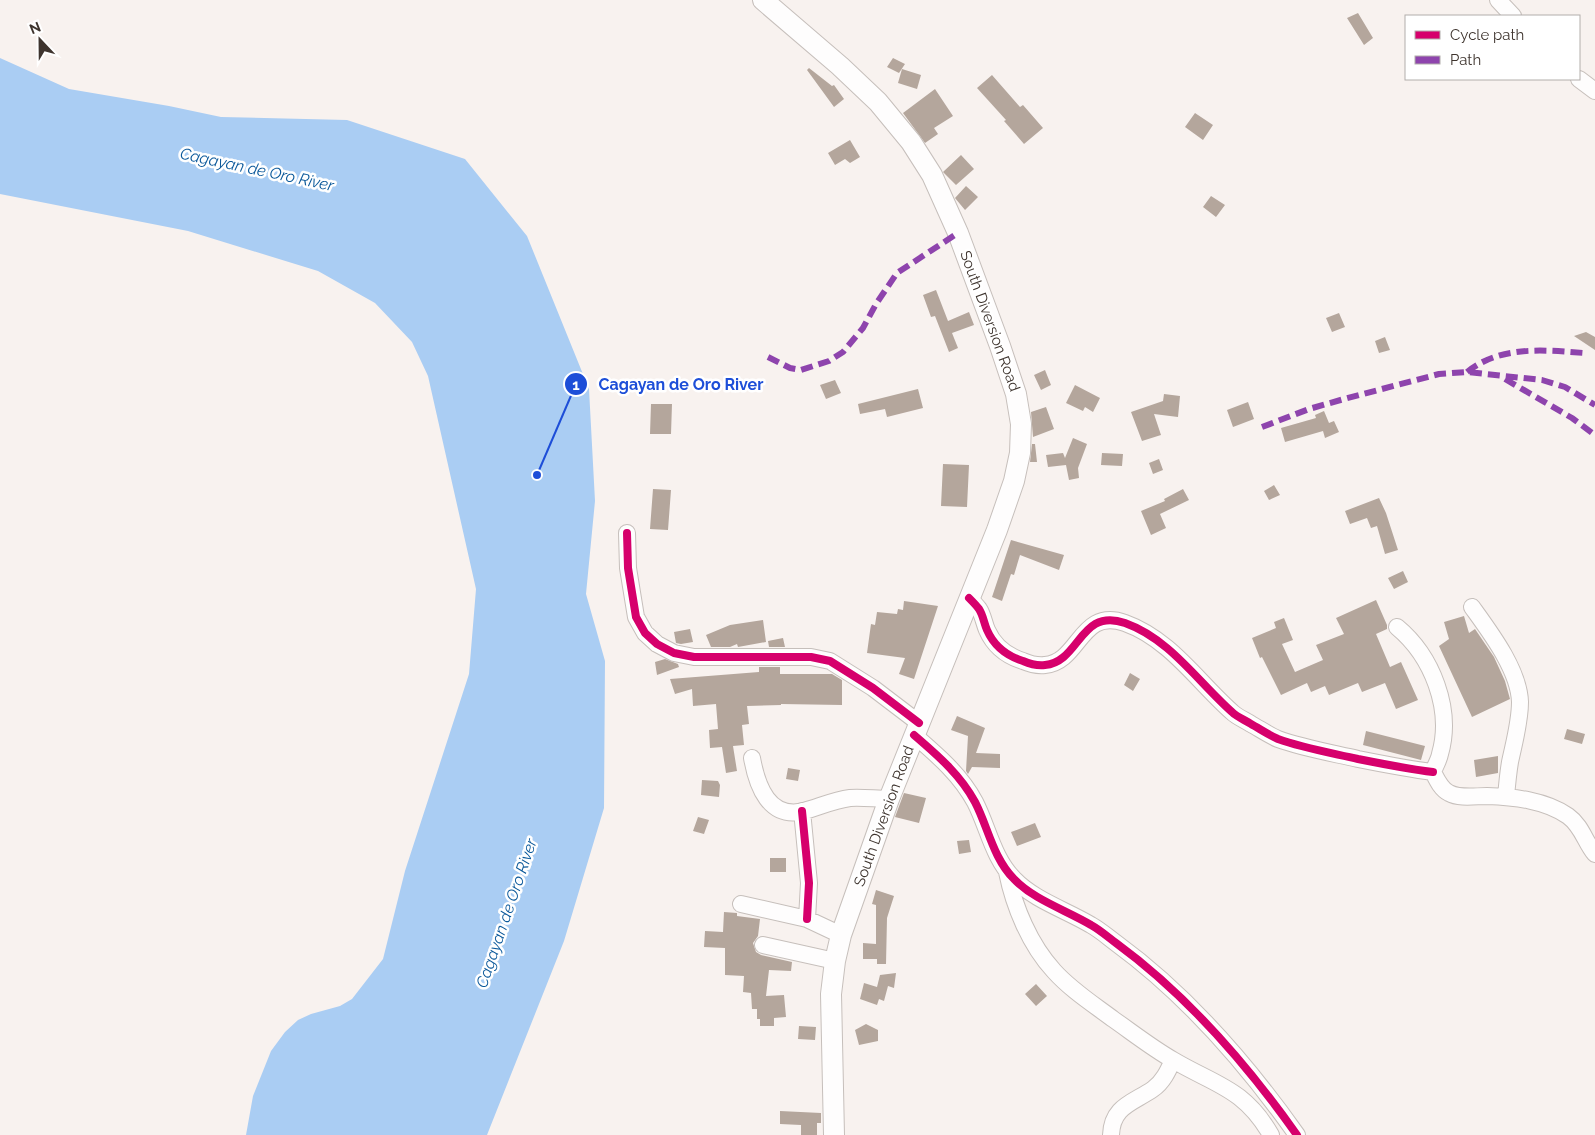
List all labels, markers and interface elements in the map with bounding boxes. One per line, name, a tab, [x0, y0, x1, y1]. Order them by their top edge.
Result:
north arrow	[15, 15, 65, 65]
legend	[1405, 15, 1580, 80]
text: N	[27, 19, 43, 37]
text: Cycle path	[1450, 26, 1524, 44]
text: Path	[1450, 51, 1481, 69]
water label: Cagayan de Oro River	[178, 144, 336, 195]
street label: South Diversion Road	[956, 248, 1024, 394]
callout: Cagayan de Oro River	[564, 369, 773, 400]
text: Cagayan de Oro River	[599, 375, 763, 394]
text: 1	[572, 376, 580, 394]
street label: South Diversion Road	[850, 743, 918, 889]
water label: Cagayan de Oro River	[472, 836, 541, 990]

